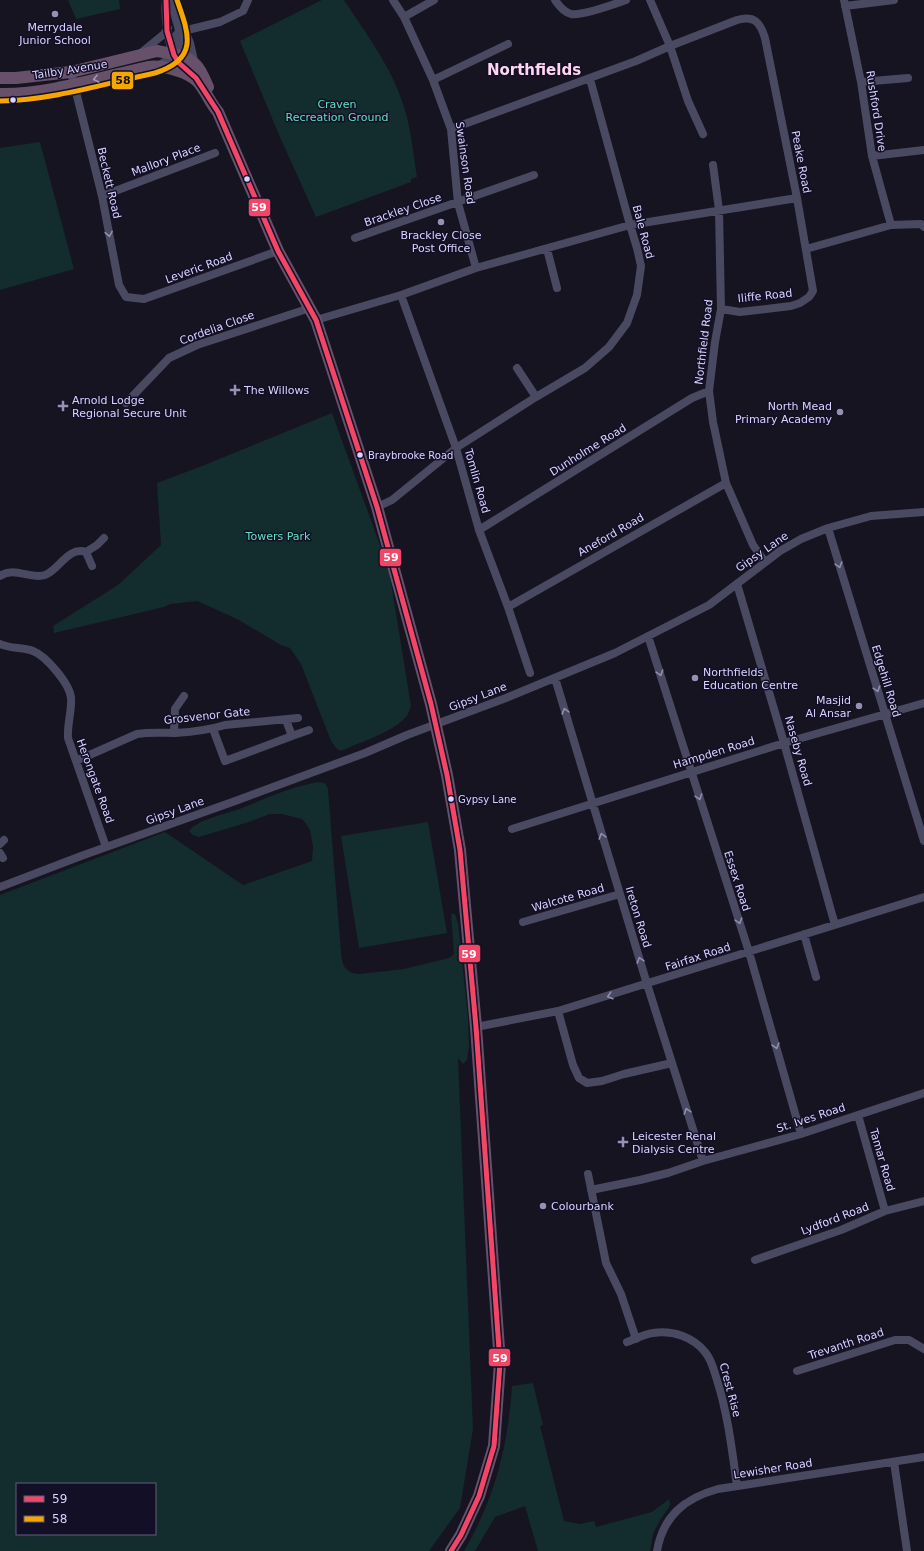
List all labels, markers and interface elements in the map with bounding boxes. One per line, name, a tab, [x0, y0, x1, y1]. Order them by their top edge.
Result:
marker: Merrydale Junior School	[50, 9, 60, 19]
place label: Merrydale Junior School	[18, 21, 91, 47]
street label: Tailby Avenue	[31, 58, 109, 82]
district label: Northfields	[487, 61, 581, 79]
street label: Rushford Drive	[863, 70, 889, 153]
line badge: 58	[111, 71, 134, 90]
one-way arrow	[93, 74, 99, 82]
text: 58	[115, 74, 131, 87]
unlabelled marker	[8, 95, 18, 105]
park label: Craven Recreation Ground	[286, 98, 388, 124]
street label: Swainson Road	[453, 121, 477, 205]
street label: Peake Road	[789, 130, 813, 194]
street label: Mallory Place	[130, 141, 203, 179]
street label: Beckett Road	[94, 146, 124, 220]
unlabelled marker	[242, 174, 252, 184]
street label: Brackley Close	[363, 191, 444, 229]
line badge: 59	[248, 198, 271, 217]
text: 59	[251, 201, 267, 214]
street label: Bale Road	[630, 204, 656, 260]
marker: Brackley Close Post Office	[436, 217, 446, 227]
place label: Brackley Close Post Office	[400, 229, 482, 255]
one-way arrow	[105, 231, 113, 237]
street label: Leveric Road	[164, 250, 234, 286]
street label: Iliffe Road	[737, 287, 793, 305]
street label: Northfield Road	[692, 299, 716, 385]
street label: Cordelia Close	[178, 308, 256, 348]
marker: The Willows	[229, 384, 241, 396]
place label: The Willows	[243, 384, 309, 397]
place label: Arnold Lodge Regional Secure Unit	[72, 394, 187, 420]
marker: Arnold Lodge Regional Secure Unit	[57, 400, 69, 412]
place label: North Mead Primary Academy	[735, 400, 832, 426]
marker: North Mead Primary Academy	[835, 407, 845, 417]
street label: Dunholme Road	[547, 421, 629, 479]
street label: Tomlin Road	[461, 446, 492, 515]
marker: Braybrooke Road	[355, 450, 365, 460]
place label: Braybrooke Road	[368, 450, 453, 461]
street label: Aneford Road	[576, 511, 646, 559]
street label: Gipsy Lane	[733, 529, 791, 575]
park label: Towers Park	[245, 530, 311, 543]
line badge: 59	[379, 548, 402, 567]
text: 59	[383, 551, 399, 564]
one-way arrow	[834, 561, 843, 568]
street label: Edgehill Road	[869, 643, 903, 719]
place label: Northfields Education Centre	[703, 666, 798, 692]
one-way arrow	[655, 670, 664, 677]
marker: Northfields Education Centre	[690, 673, 700, 683]
street label: Gipsy Lane	[447, 680, 509, 714]
one-way arrow	[872, 686, 881, 693]
place label: Masjid Al Ansar	[805, 694, 851, 720]
marker: Masjid Al Ansar	[854, 701, 864, 711]
street label: Grosvenor Gate	[163, 705, 251, 727]
one-way arrow	[561, 708, 570, 715]
street label: Naseby Road	[782, 715, 814, 787]
street label: Hampden Road	[672, 734, 756, 772]
street label: Herongate Road	[74, 737, 116, 825]
street label: Gipsy Lane	[144, 794, 206, 828]
marker: Gypsy Lane	[446, 794, 456, 804]
place label: Gypsy Lane	[458, 794, 517, 805]
one-way arrow	[694, 794, 703, 801]
one-way arrow	[598, 832, 607, 839]
street label: Essex Road	[721, 849, 753, 913]
street label: Walcote Road	[530, 881, 606, 915]
street label: Ireton Road	[623, 885, 653, 949]
one-way arrow	[734, 917, 743, 924]
street label: Fairfax Road	[664, 940, 732, 974]
line badge: 59	[458, 944, 481, 963]
text: 59	[461, 948, 477, 961]
one-way arrow	[636, 957, 645, 964]
one-way arrow	[606, 991, 613, 1000]
one-way arrow	[771, 1042, 780, 1049]
street label: St. Ives Road	[775, 1101, 847, 1135]
one-way arrow	[683, 1107, 692, 1114]
street label: Tamar Road	[867, 1126, 897, 1193]
place label: Leicester Renal Dialysis Centre	[632, 1130, 716, 1156]
marker: Leicester Renal Dialysis Centre	[617, 1136, 629, 1148]
place label: Colourbank	[551, 1200, 614, 1213]
street label: Lydford Road	[799, 1200, 871, 1238]
marker: Colourbank	[538, 1201, 548, 1211]
street label: Trevanth Road	[806, 1326, 885, 1363]
line badge: 59	[488, 1348, 511, 1367]
text: 59	[492, 1352, 508, 1365]
street label: Crest Rise	[717, 1362, 744, 1419]
street label: Lewisher Road	[733, 1456, 813, 1482]
legend	[16, 1483, 156, 1535]
text: 59	[52, 1492, 67, 1506]
text: 58	[52, 1512, 67, 1526]

